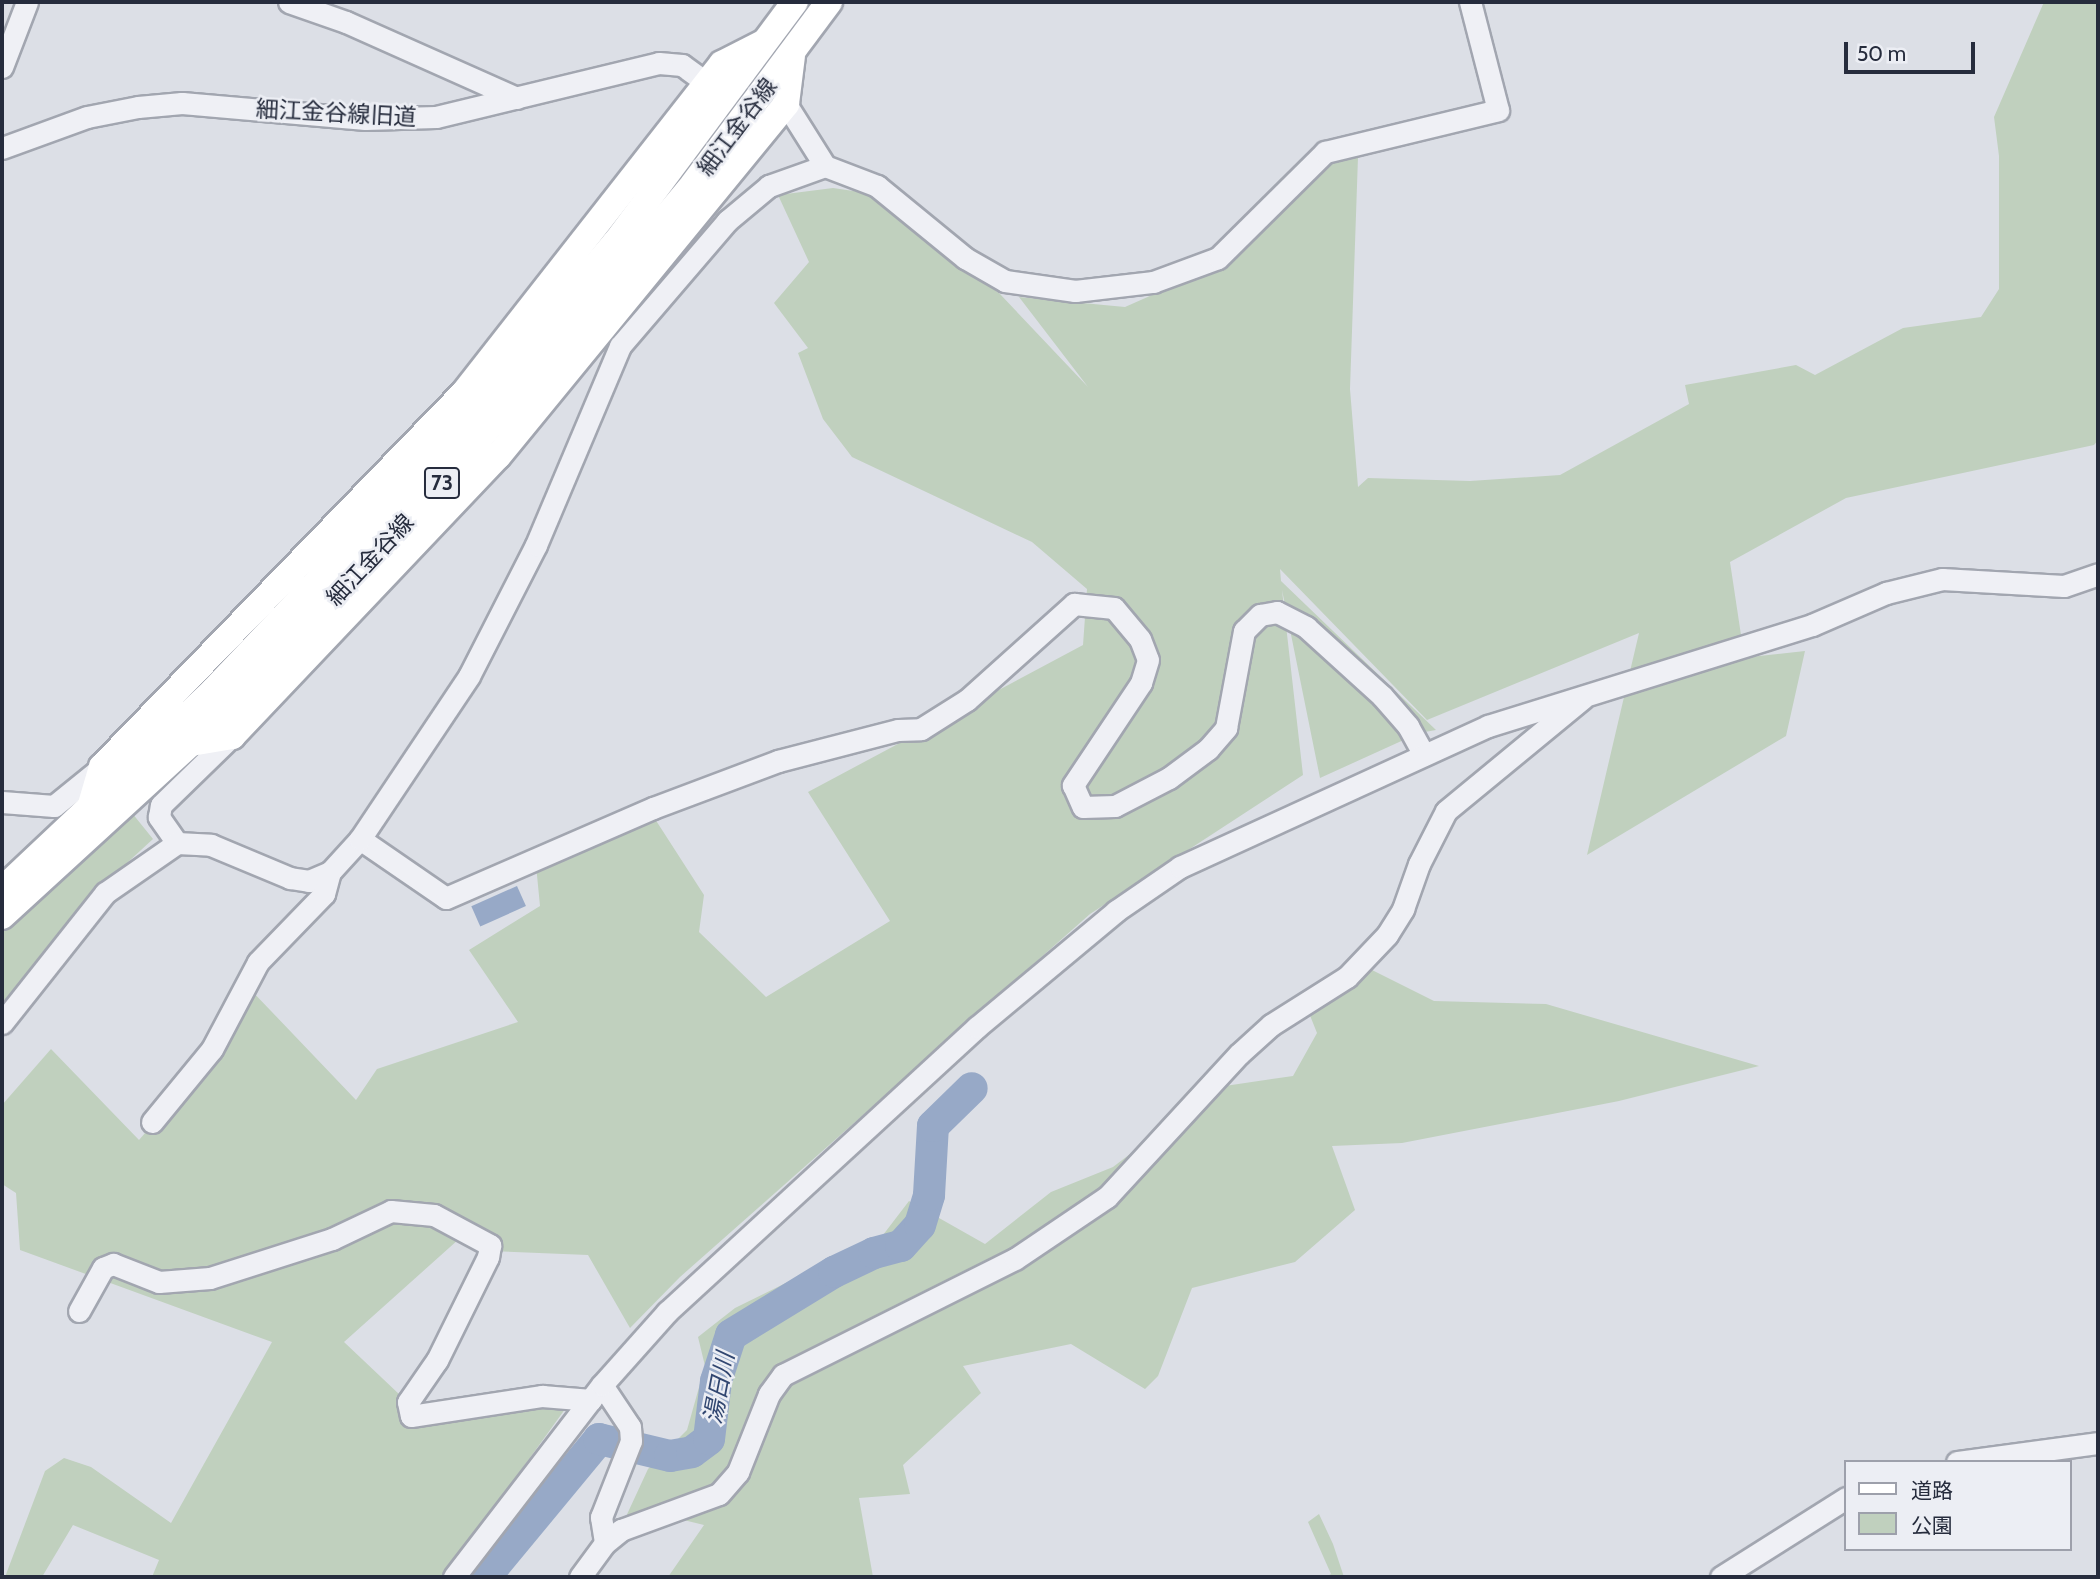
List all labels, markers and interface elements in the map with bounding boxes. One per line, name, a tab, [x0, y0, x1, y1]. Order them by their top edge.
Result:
scale bar	[1848, 28, 1979, 72]
text: 50 m	[1857, 41, 1906, 66]
street label: 細江金谷線	[691, 73, 783, 181]
street label: 細江金谷線旧道	[255, 95, 417, 131]
road number: 73	[423, 466, 461, 500]
street label: 細江金谷線	[321, 509, 419, 611]
water label: 湯日川	[698, 1350, 740, 1426]
legend	[1844, 1460, 2072, 1551]
text: 道路	[1911, 1478, 1953, 1503]
text: 公園	[1911, 1513, 1953, 1538]

